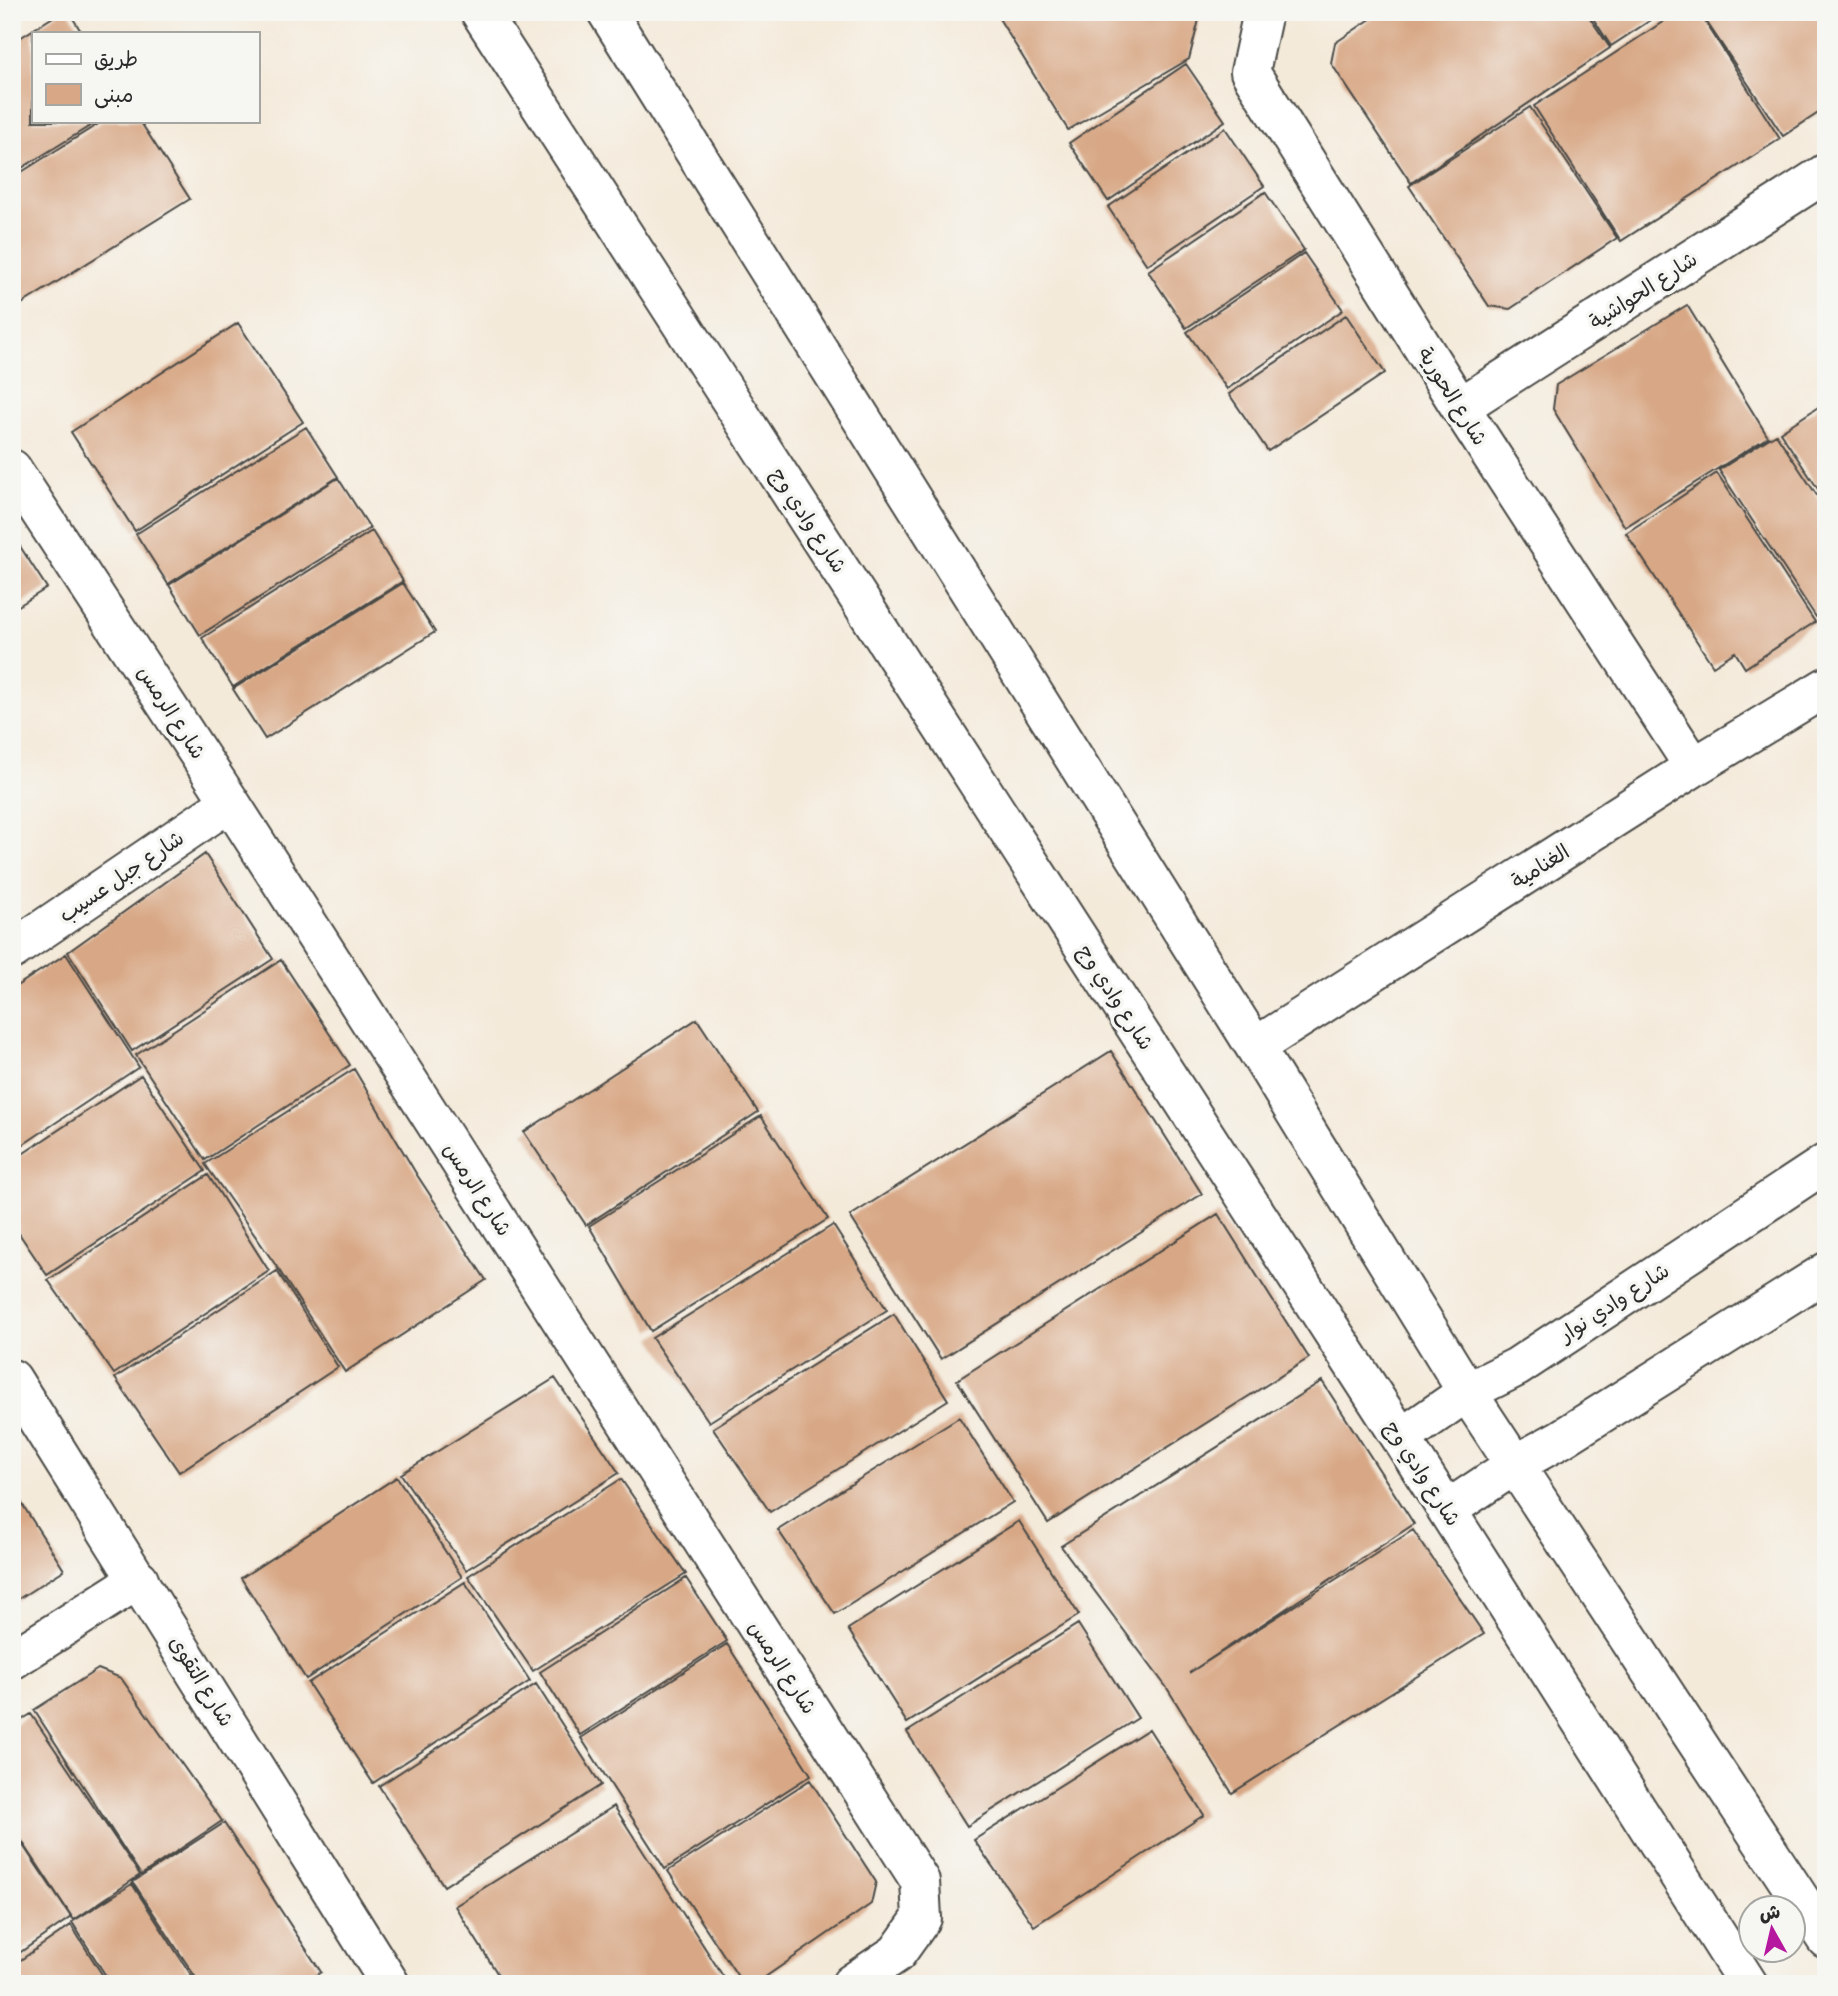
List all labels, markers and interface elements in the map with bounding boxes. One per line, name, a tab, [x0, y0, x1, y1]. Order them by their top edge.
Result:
legend	[32, 32, 259, 122]
text: طريق	[94, 46, 138, 71]
text: مبنى	[94, 82, 133, 109]
street label: شارع الحواشية	[1584, 246, 1703, 337]
street label: شارع الحورية	[1410, 342, 1493, 451]
street label: شارع وادي وج	[763, 463, 852, 579]
street label: شارع الرمس	[130, 661, 211, 765]
street label: شارع جبل عسيب	[54, 825, 190, 930]
street label: الغنامية	[1506, 838, 1574, 894]
street label: شارع وادي وج	[1070, 940, 1159, 1056]
street label: شارع الرمس	[436, 1138, 517, 1242]
street label: شارع وادي نوار	[1553, 1257, 1675, 1350]
street label: شارع وادي وج	[1377, 1416, 1466, 1532]
street label: شارع الرمس	[741, 1616, 822, 1720]
street label: شارع التقوى	[162, 1631, 240, 1733]
north arrow	[1736, 1895, 1806, 1965]
text: ش	[1758, 1900, 1782, 1926]

